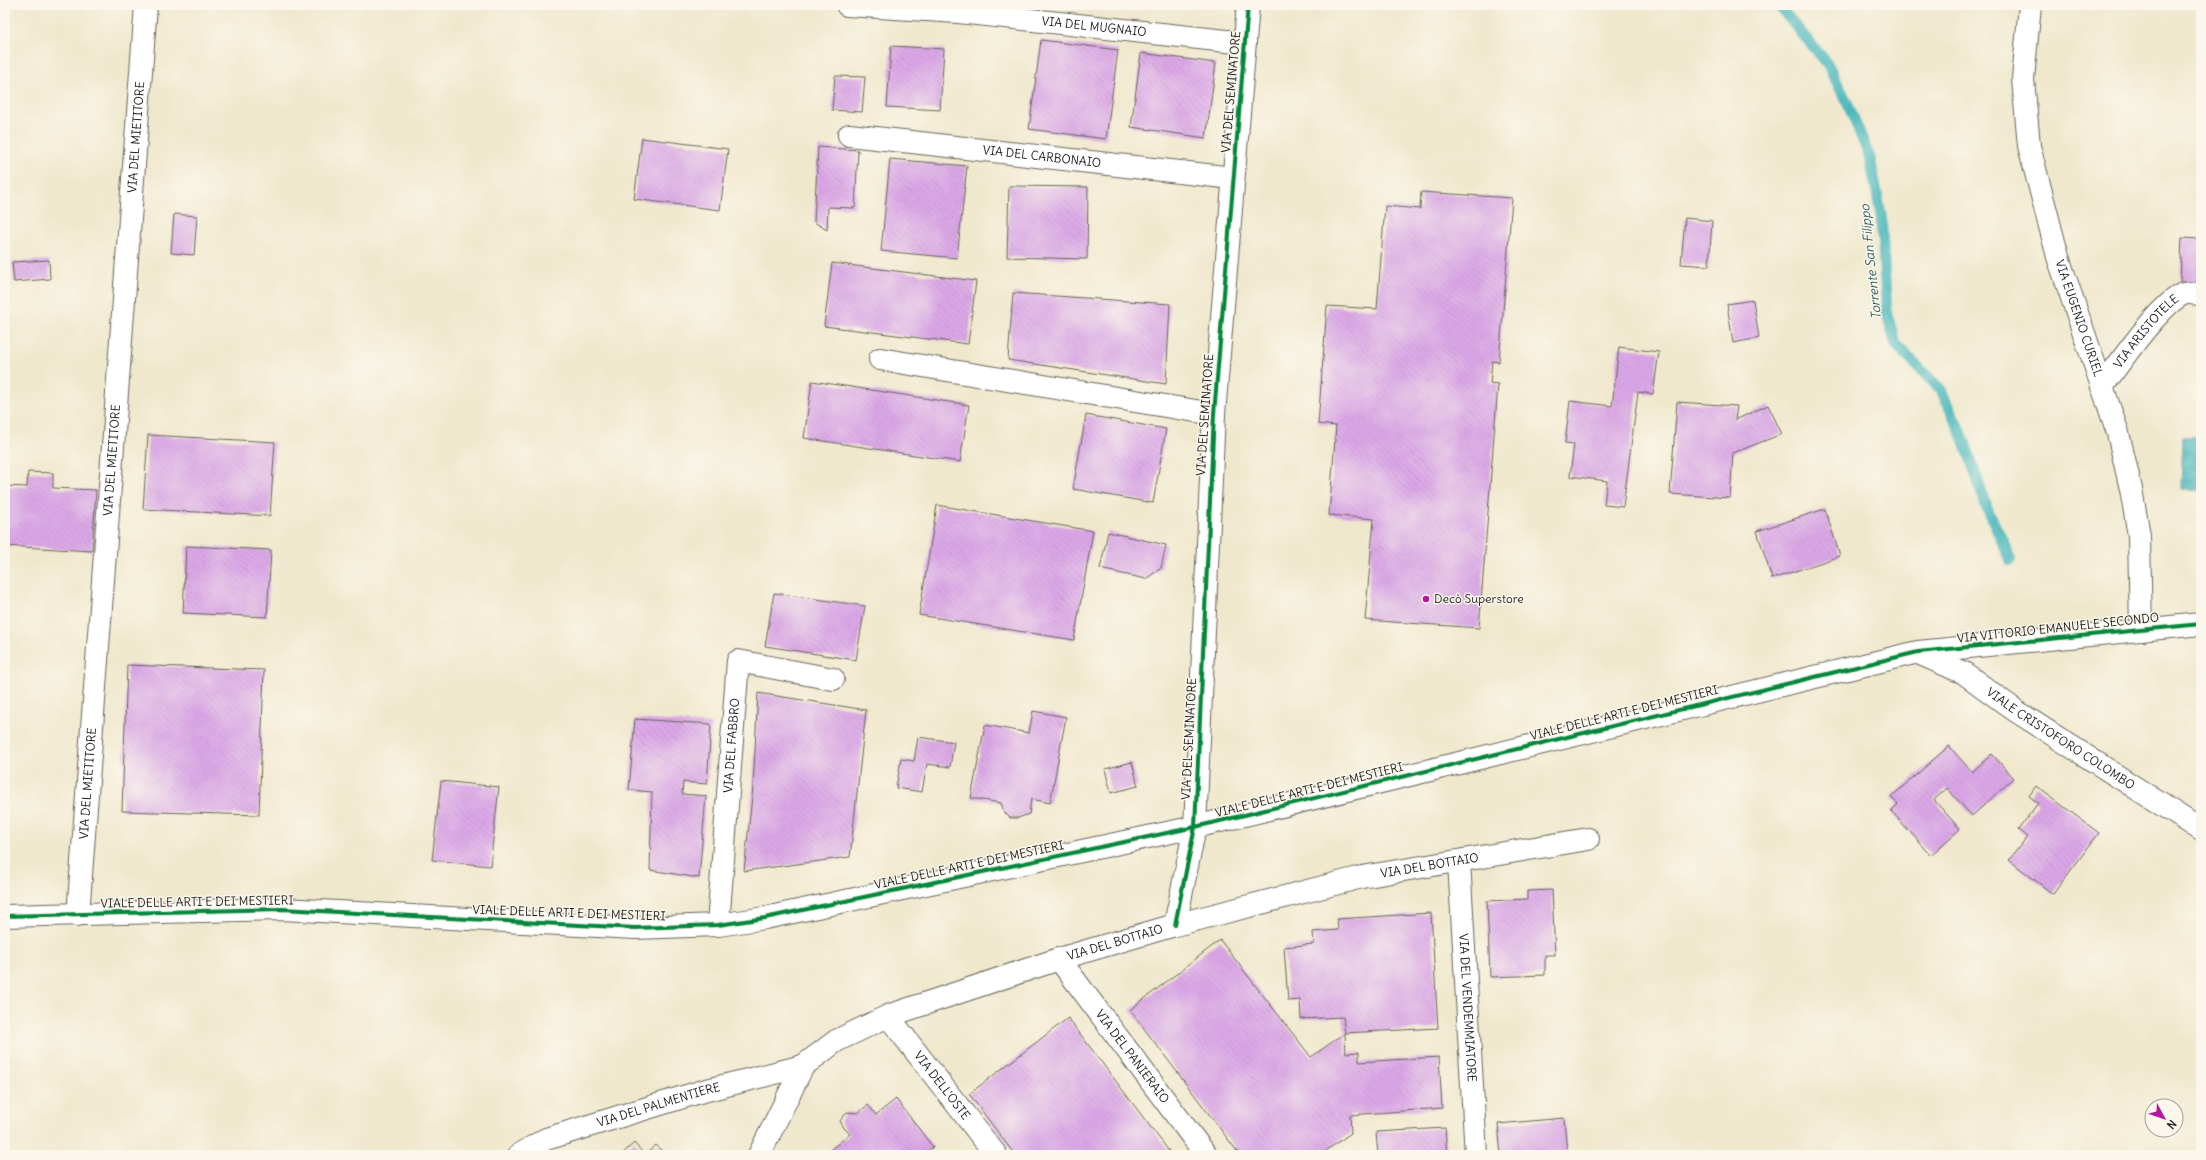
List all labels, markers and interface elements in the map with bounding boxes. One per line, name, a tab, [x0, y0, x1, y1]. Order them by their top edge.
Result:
street label: VIA DEL MUGNAIO	[1041, 13, 1147, 39]
street label: VIA DEL SEMINATORE	[1218, 30, 1243, 154]
street label: VIA DEL MIETITORE	[124, 81, 147, 193]
street label: VIA DEL CARBONAIO	[982, 142, 1102, 170]
water label: Torrente San Filippo	[1856, 203, 1885, 320]
street label: VIA EUGENIO CURIEL	[2052, 258, 2106, 379]
street label: VIA ARISTOTELE	[2110, 291, 2181, 371]
street label: VIA DEL SEMINATORE	[1193, 353, 1216, 476]
street label: VIA DEL MIETITORE	[100, 404, 123, 517]
place label: Decò Superstore	[1434, 591, 1524, 606]
marker: Decò Superstore	[1421, 594, 1431, 604]
street label: VIA VITTORIO EMANUELE SECONDO	[1956, 609, 2160, 646]
street label: VIA DEL SEMINATORE	[1178, 678, 1199, 800]
street label: VIALE DELLE ARTI E DEI MESTIERI	[1528, 682, 1719, 743]
street label: VIALE CRISTOFORO COLOMBO	[1984, 684, 2138, 792]
street label: VIA DEL FABBRO	[720, 698, 742, 793]
street label: VIA DEL MIETITORE	[76, 727, 99, 840]
street label: VIALE DELLE ARTI E DEI MESTIERI	[1213, 759, 1404, 820]
street label: VIALE DELLE ARTI E DEI MESTIERI	[873, 837, 1065, 892]
street label: VIA DEL BOTTAIO	[1379, 850, 1480, 881]
street label: VIALE DELLE ARTI E DEI MESTIERI	[100, 892, 294, 911]
street label: VIALE DELLE ARTI E DEI MESTIERI	[472, 902, 666, 923]
street label: VIA DEL BOTTAIO	[1065, 921, 1165, 963]
street label: VIA DEL VENDEMMIATORE	[1456, 933, 1480, 1082]
street label: VIA DEL PANIERAIO	[1093, 1007, 1173, 1106]
street label: VIA DELL'OSTE	[911, 1048, 974, 1122]
street label: VIA DEL PALMENTIERE	[595, 1079, 722, 1130]
north arrow	[2144, 1098, 2184, 1138]
text: N	[2164, 1117, 2179, 1132]

